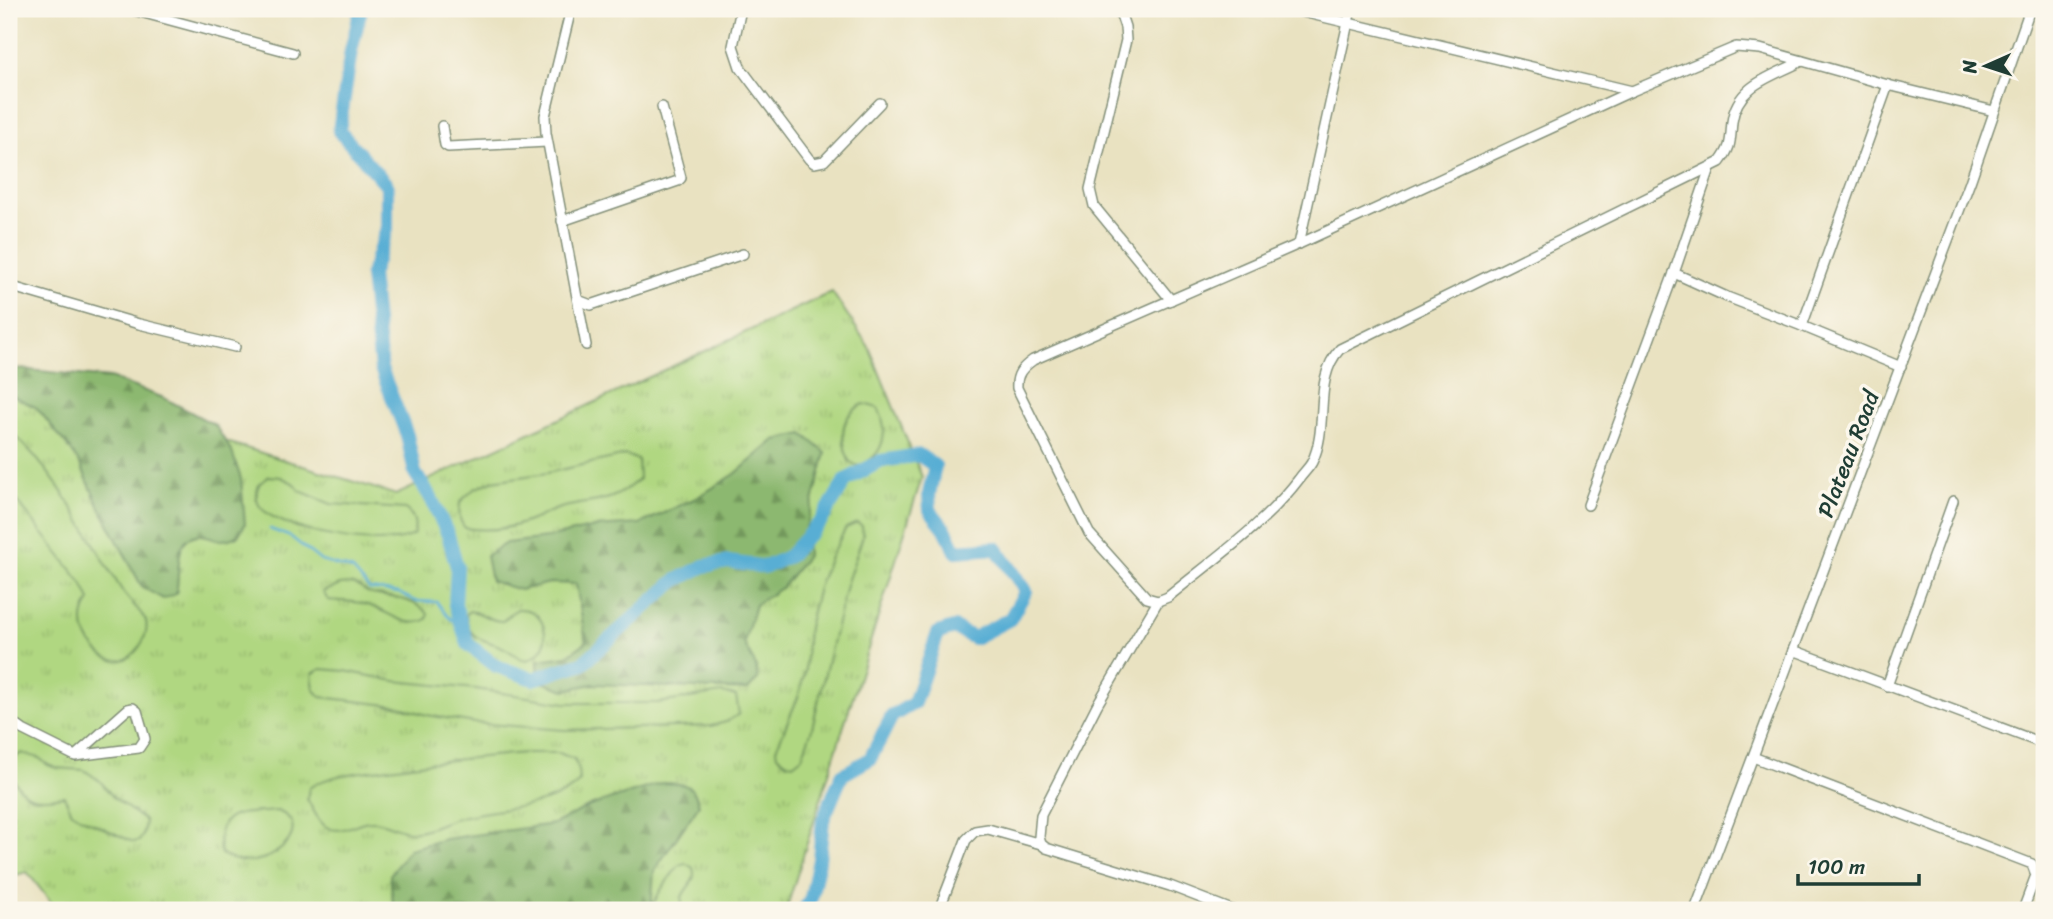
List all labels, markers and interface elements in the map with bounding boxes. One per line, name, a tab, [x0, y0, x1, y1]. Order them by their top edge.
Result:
north arrow	[1952, 32, 2022, 102]
text: N	[1953, 59, 1986, 75]
street label: Plateau Road	[1805, 383, 1892, 524]
scale bar	[1798, 842, 1918, 886]
text: 100 m	[1808, 848, 1865, 886]

